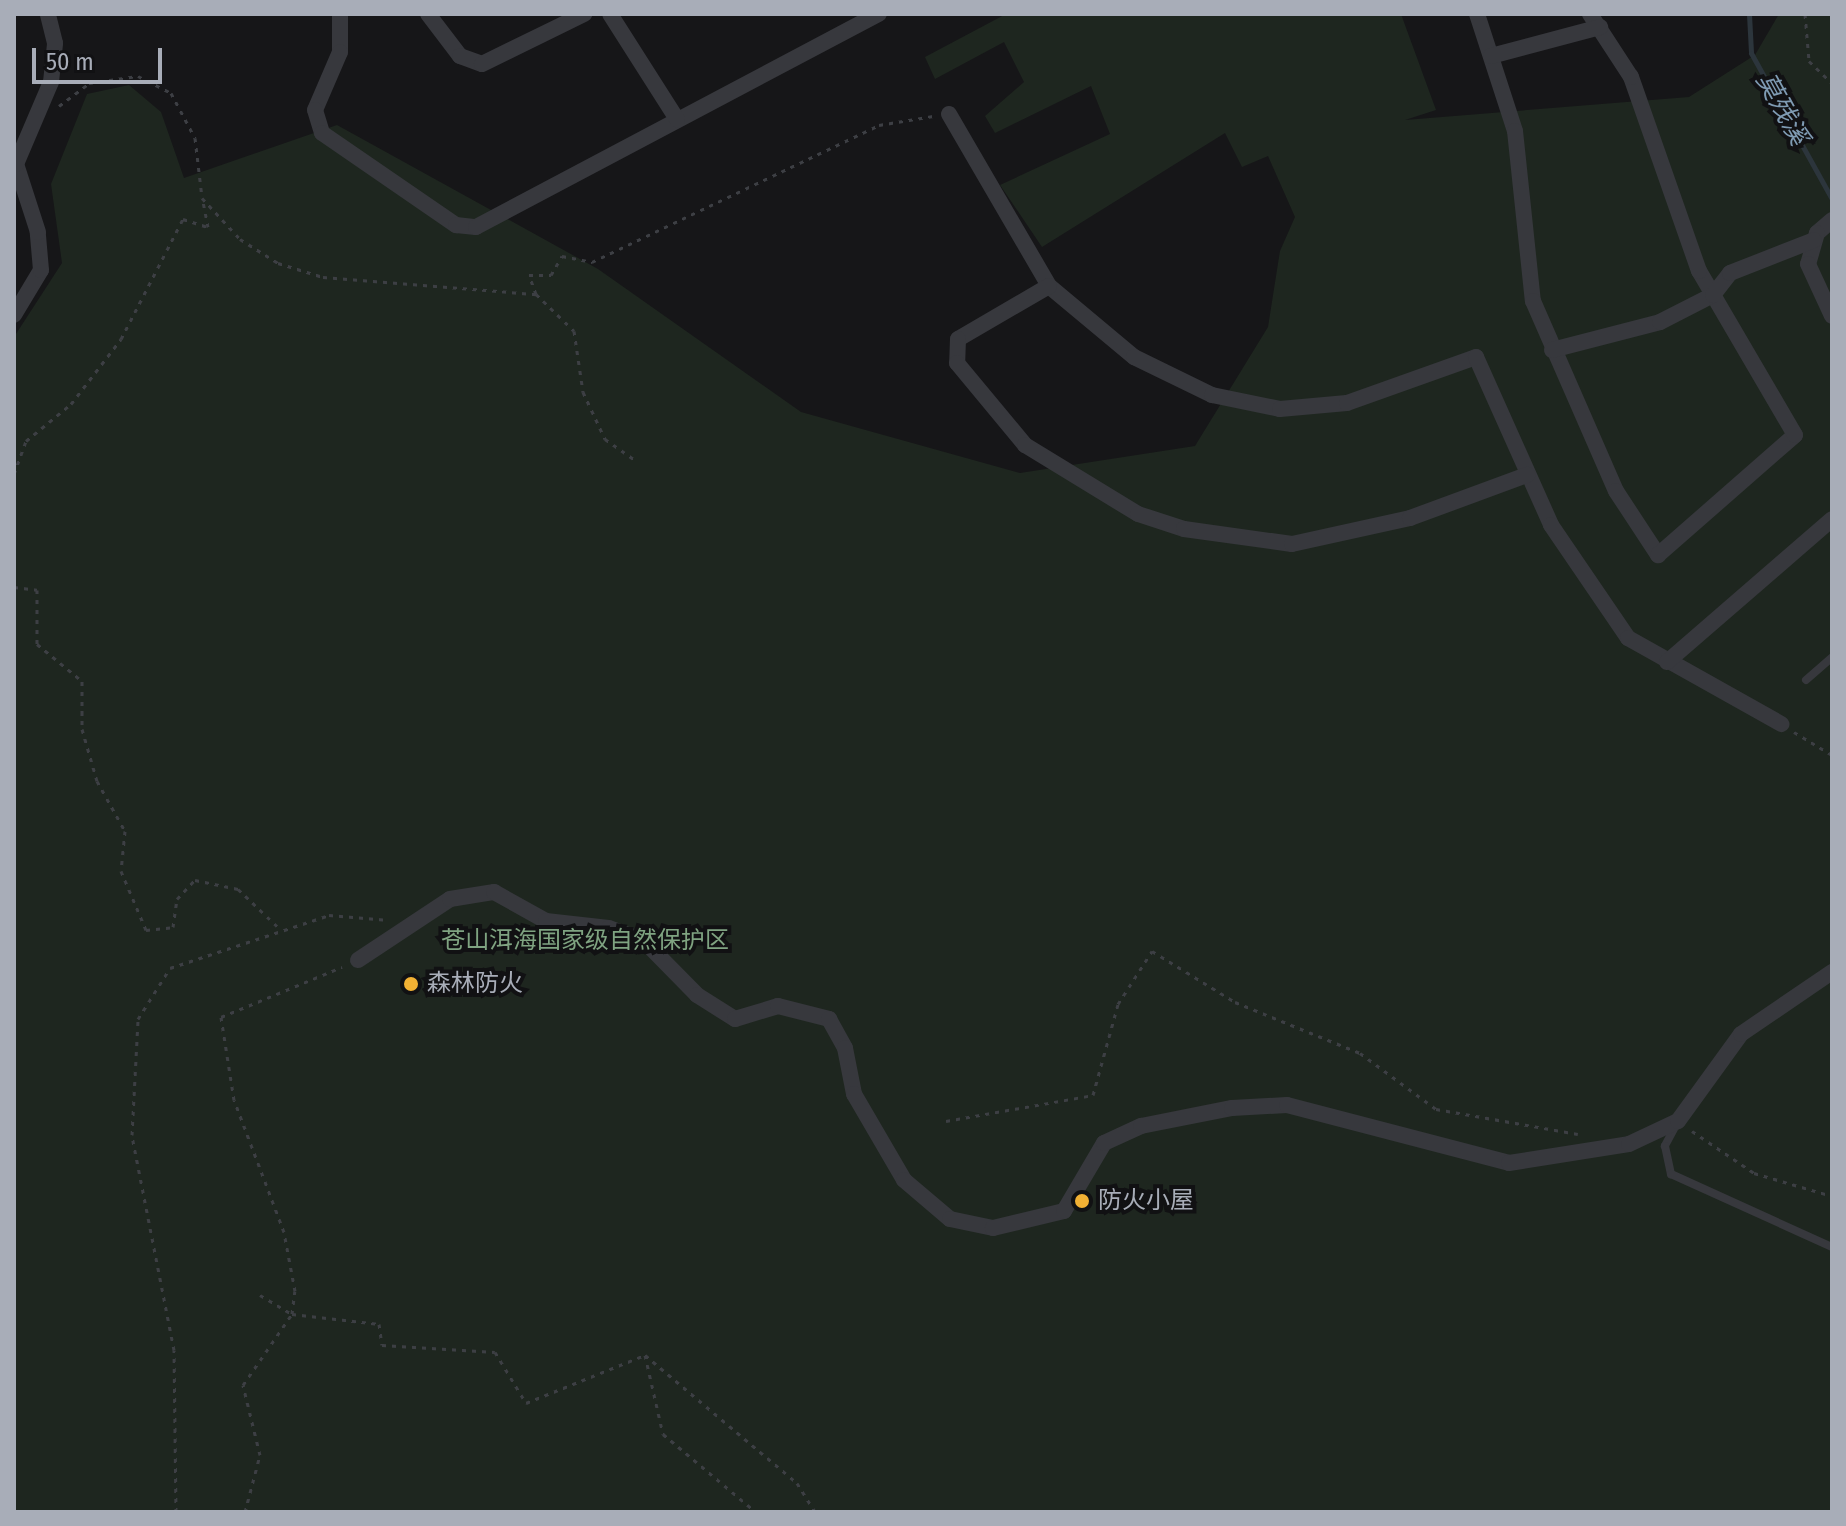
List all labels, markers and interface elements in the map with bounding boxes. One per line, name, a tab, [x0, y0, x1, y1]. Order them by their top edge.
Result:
scale bar	[36, 32, 166, 82]
text: 50 m	[46, 48, 94, 76]
water label: 莫残溪	[1749, 67, 1815, 151]
park label: 苍山洱海国家级自然保护区	[441, 927, 729, 955]
place label: 森林防火	[427, 970, 523, 998]
marker: 森林防火	[402, 975, 420, 993]
place label: 防火小屋	[1098, 1187, 1194, 1215]
marker: 防火小屋	[1073, 1192, 1091, 1210]

